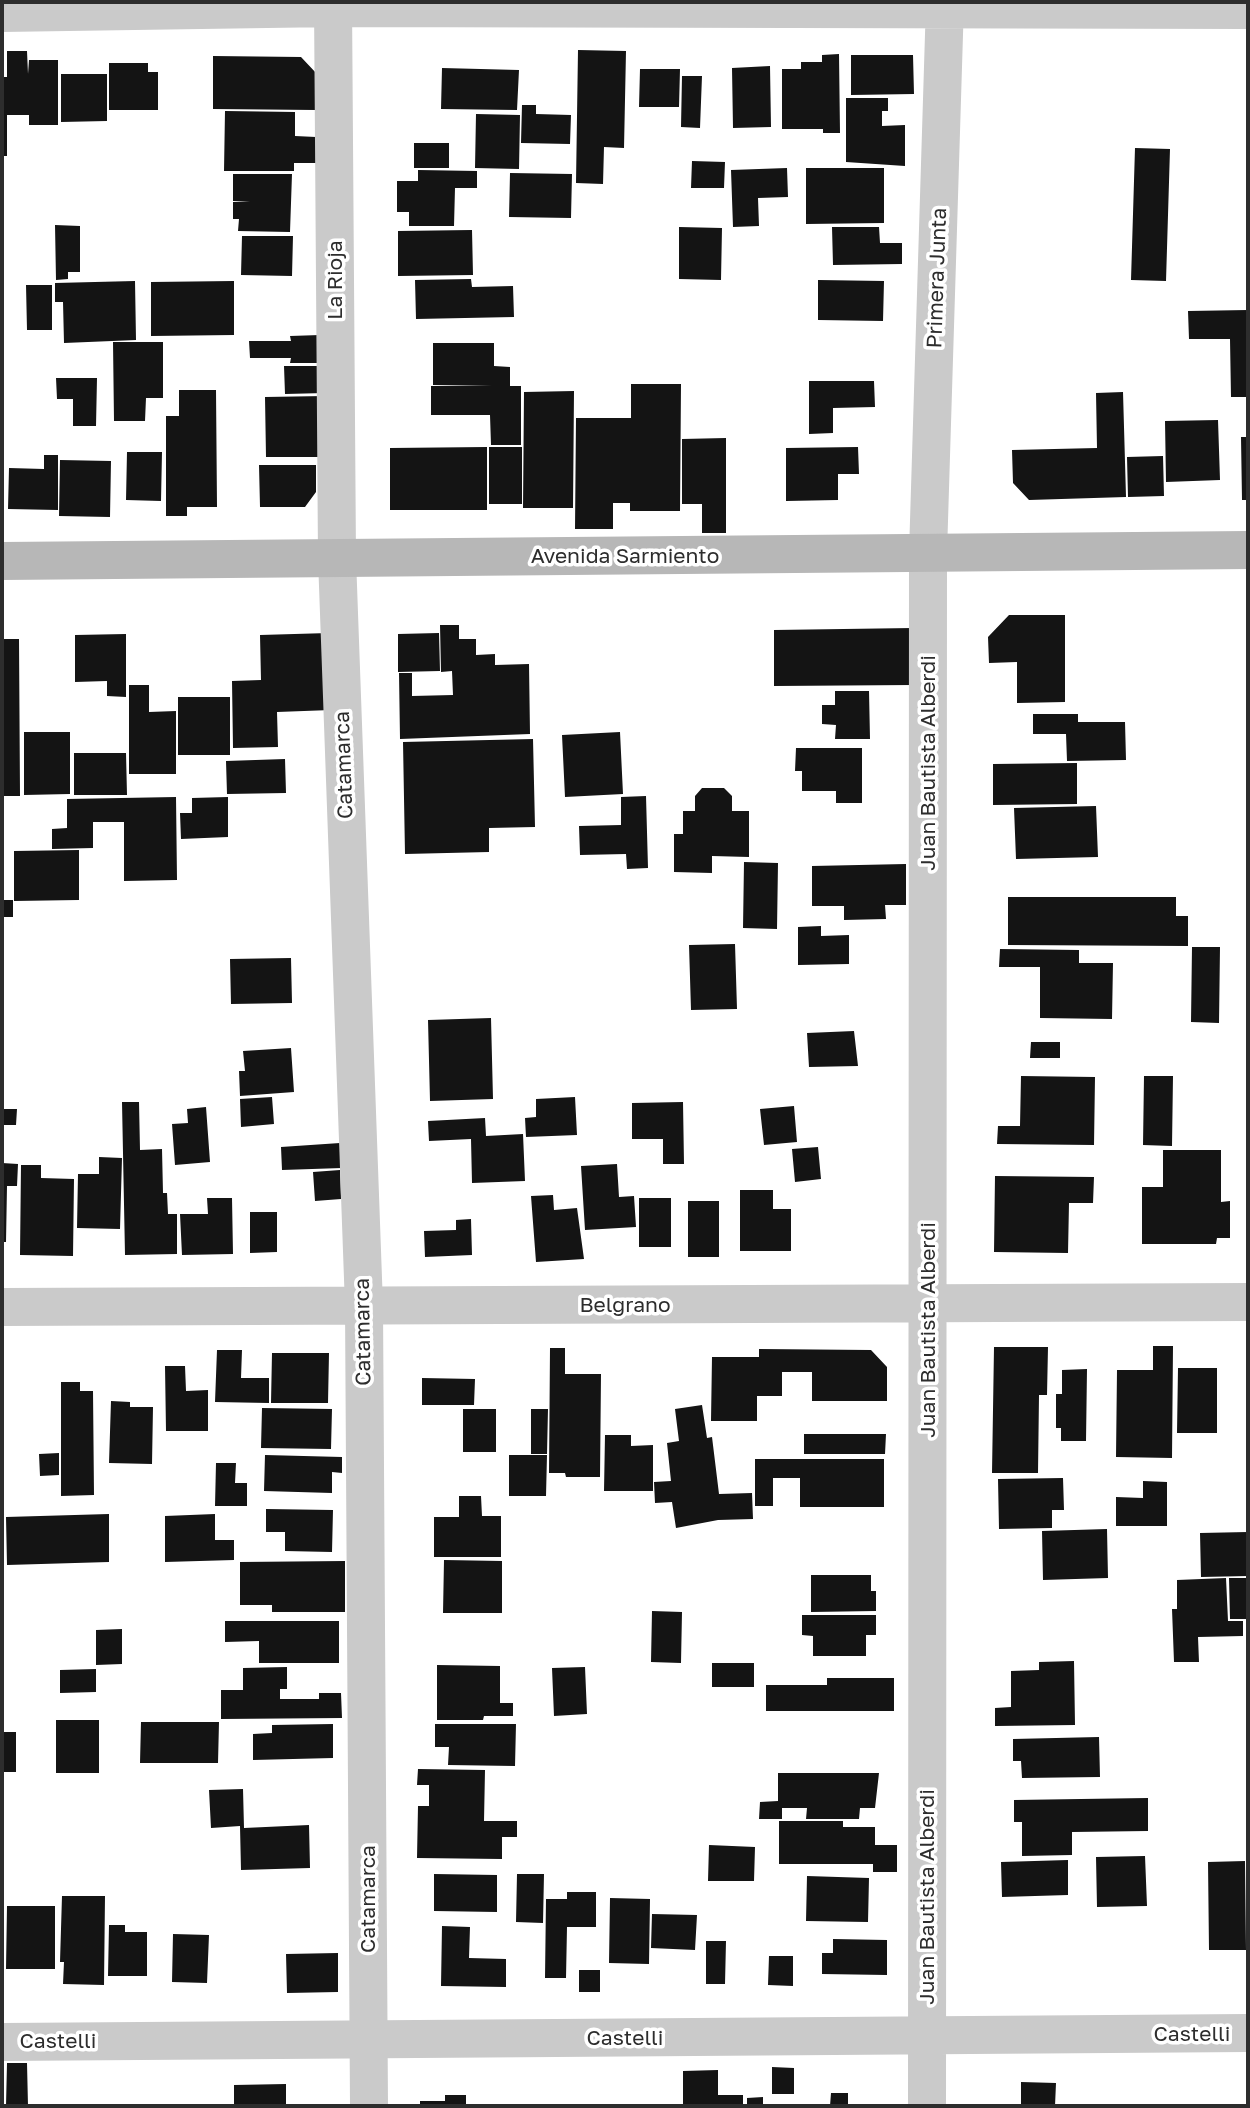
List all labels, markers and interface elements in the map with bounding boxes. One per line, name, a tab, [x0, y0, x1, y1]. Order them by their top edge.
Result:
street label: Primera Junta	[922, 207, 952, 349]
street label: La Rioja	[322, 240, 348, 320]
street label: Avenida Sarmiento	[531, 543, 719, 569]
street label: Juan Bautista Alberdi	[915, 655, 941, 871]
street label: Catamarca	[330, 711, 358, 819]
street label: Juan Bautista Alberdi	[915, 1222, 941, 1438]
street label: Catamarca	[349, 1278, 377, 1386]
street label: Belgrano	[579, 1292, 671, 1318]
street label: Juan Bautista Alberdi	[914, 1789, 940, 2005]
street label: Catamarca	[355, 1845, 381, 1953]
street label: Castelli	[1154, 2021, 1230, 2047]
street label: Castelli	[587, 2025, 663, 2051]
street label: Castelli	[20, 2028, 96, 2054]

